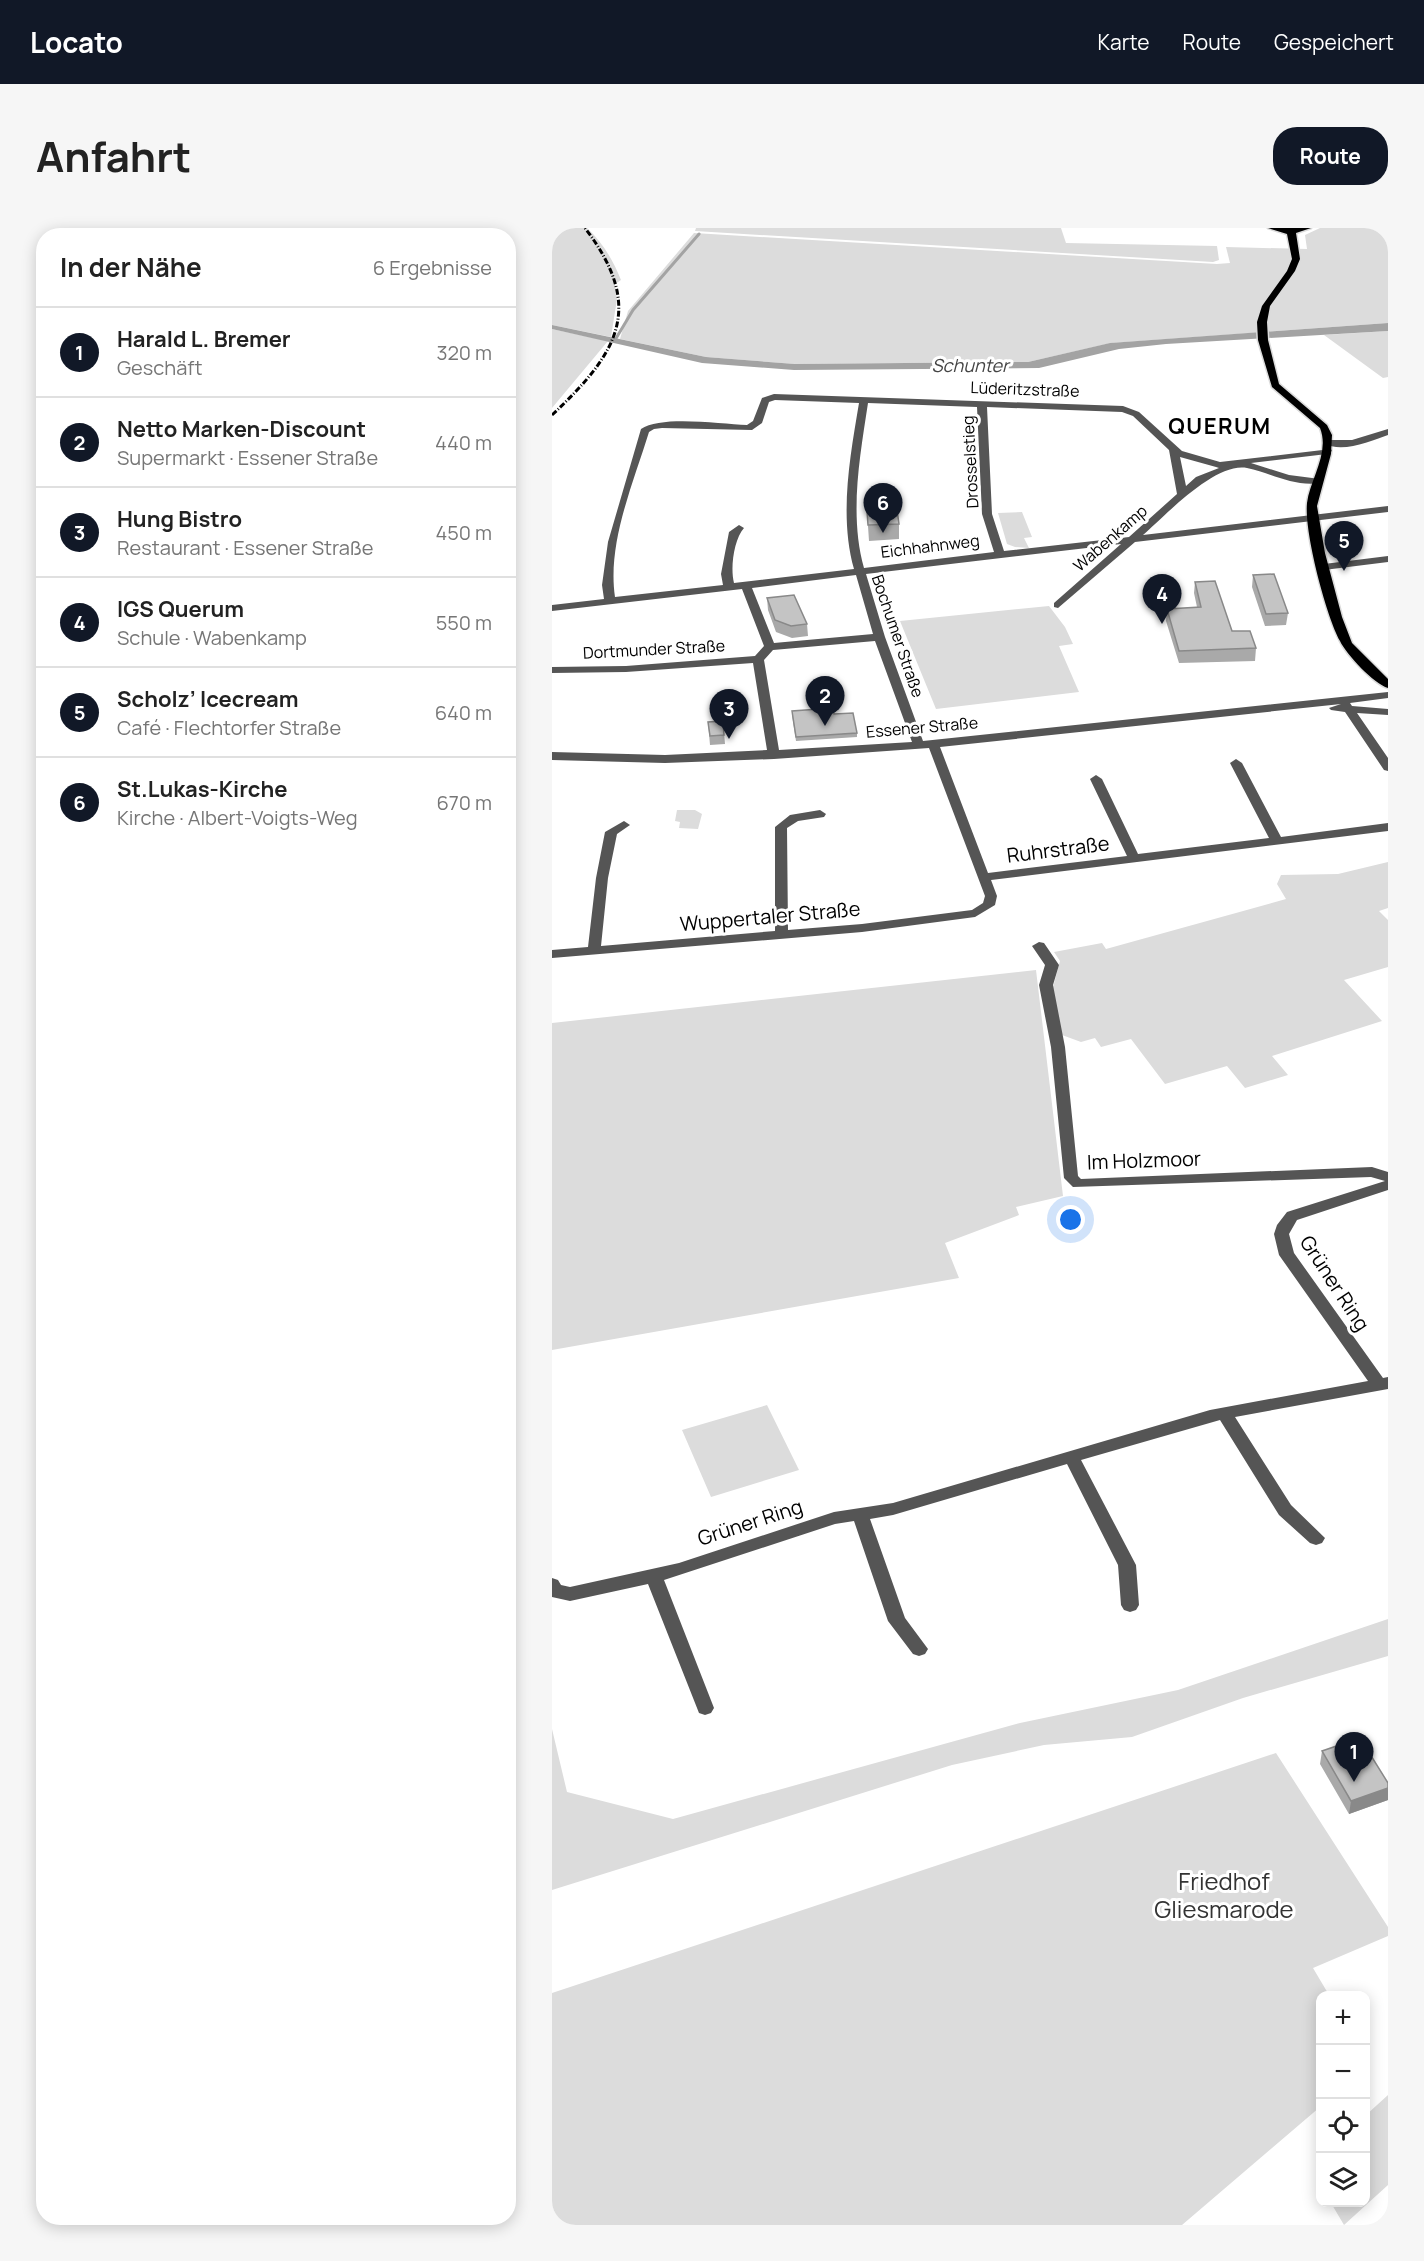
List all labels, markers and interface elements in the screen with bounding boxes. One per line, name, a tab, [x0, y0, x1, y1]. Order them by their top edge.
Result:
text: Locato	[30, 23, 123, 61]
text: Karte	[1098, 28, 1150, 56]
text: Route	[1183, 28, 1241, 56]
text: Gespeichert	[1274, 28, 1394, 56]
text: Anfahrt	[36, 127, 191, 185]
button: Route	[1273, 127, 1388, 185]
text: In der Nähe	[60, 249, 202, 285]
text: 6 Ergebnisse	[373, 254, 492, 281]
text: Harald L. Bremer	[117, 324, 291, 354]
text: 1	[75, 339, 84, 366]
text: 320 m	[436, 339, 492, 366]
water label: Schunter	[932, 353, 1011, 377]
text: Geschäft	[117, 354, 202, 381]
street label: Lüderitzstraße	[970, 376, 1080, 402]
district label: QUERUM	[1168, 411, 1272, 441]
text: Netto Marken-Discount	[117, 414, 366, 444]
street label: Drosselstieg	[957, 415, 983, 509]
text: 2	[74, 429, 85, 456]
text: 440 m	[435, 429, 492, 456]
text: Supermarkt · Essener Straße	[117, 444, 378, 471]
pin: 6	[864, 484, 902, 533]
street label: Wabenkamp	[1068, 500, 1152, 576]
text: Hung Bistro	[117, 504, 242, 534]
text: 3	[74, 519, 85, 546]
text: 450 m	[436, 519, 492, 546]
pin: 5	[1324, 522, 1364, 571]
street label: Eichhahnweg	[879, 529, 981, 563]
text: Restaurant · Essener Straße	[117, 534, 374, 561]
street label: Bochumer Straße	[867, 572, 929, 700]
pin: 4	[1142, 574, 1182, 624]
text: IGS Querum	[117, 594, 244, 624]
text: 4	[73, 609, 86, 636]
text: 550 m	[436, 609, 492, 636]
text: Schule · Wabenkamp	[117, 624, 307, 651]
street label: Dortmunder Straße	[582, 634, 726, 664]
pin: 2	[806, 676, 844, 726]
text: Scholz’ Icecream	[117, 684, 298, 714]
pin: 3	[710, 690, 748, 739]
text: 5	[74, 699, 85, 726]
text: 640 m	[435, 699, 492, 726]
street label: Essener Straße	[865, 711, 979, 743]
text: Café · Flechtorfer Straße	[117, 714, 341, 741]
text: St.Lukas-Kirche	[117, 774, 287, 804]
text: 6	[73, 789, 86, 816]
text: 670 m	[436, 789, 492, 816]
text: Kirche · Albert-Voigts-Weg	[117, 804, 358, 831]
street label: Ruhrstraße	[1005, 829, 1111, 869]
street label: Wuppertaler Straße	[679, 895, 861, 937]
street label: Im Holzmoor	[1086, 1145, 1202, 1175]
your location	[1056, 1205, 1085, 1234]
street label: Grüner Ring	[1294, 1230, 1376, 1336]
street label: Grüner Ring	[694, 1492, 806, 1552]
pin: 1	[1334, 1732, 1374, 1782]
park label: Friedhof Gliesmarode	[1154, 1864, 1294, 1925]
map controls	[1316, 1991, 1370, 2207]
button: +	[1316, 1991, 1370, 2045]
button: −	[1316, 2045, 1370, 2099]
button: locate	[1316, 2099, 1370, 2153]
button: layers	[1316, 2153, 1370, 2207]

